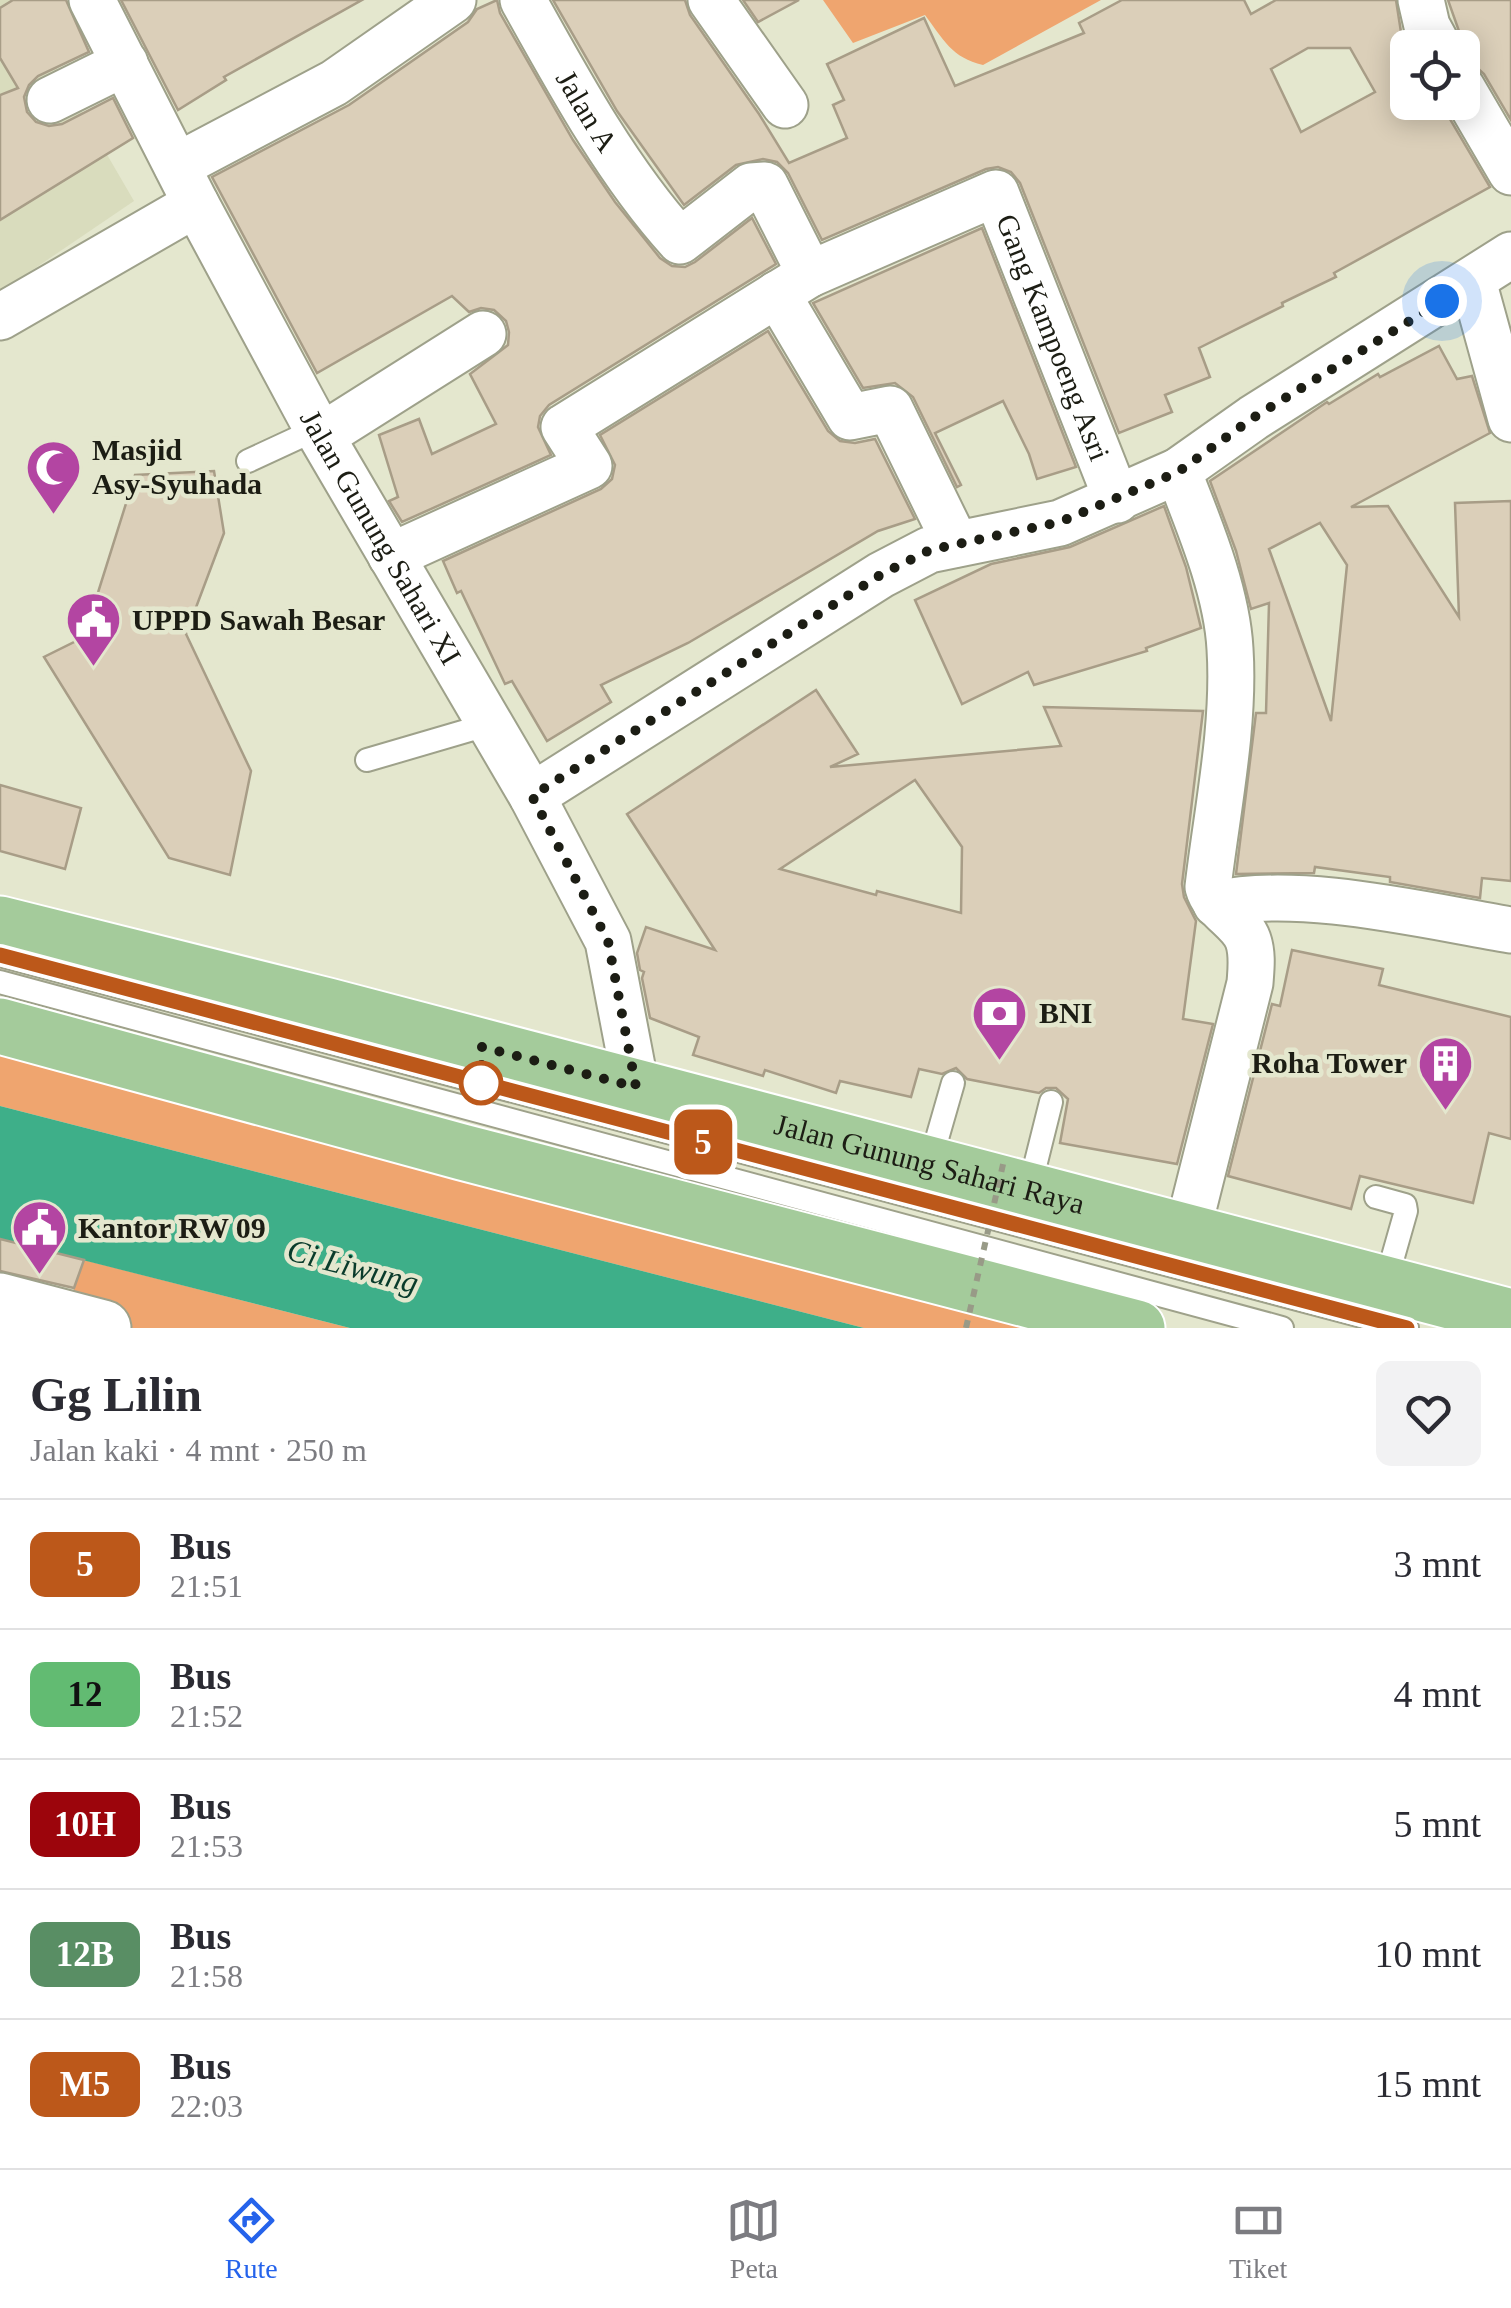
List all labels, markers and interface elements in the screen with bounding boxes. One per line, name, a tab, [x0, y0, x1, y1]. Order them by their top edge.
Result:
map controls	[1390, 30, 1480, 120]
button: locate	[1390, 30, 1480, 120]
street label: Jalan A	[550, 64, 625, 158]
street label: Gang Kampoeng Asri	[990, 209, 1117, 465]
your location	[1417, 276, 1467, 326]
street label: Jalan Gunung Sahari XI	[294, 404, 468, 670]
place label: Masjid Asy-Syuhada	[92, 433, 262, 500]
mosque icon: Masjid Asy-Syuhada	[23, 437, 83, 516]
public building icon: UPPD Sawah Besar	[63, 590, 123, 669]
place label: UPPD Sawah Besar	[132, 603, 385, 636]
bank icon: BNI	[970, 983, 1030, 1062]
place label: BNI	[1039, 996, 1092, 1029]
building icon: Roha Tower	[1416, 1033, 1476, 1112]
place label: Roha Tower	[1251, 1046, 1407, 1079]
unlabelled marker	[460, 1062, 502, 1104]
street label: Jalan Gunung Sahari Raya	[771, 1107, 1088, 1220]
line badge: 5	[670, 1110, 736, 1174]
text: 5	[694, 1123, 712, 1162]
public building icon: Kantor RW 09	[9, 1198, 69, 1277]
place label: Kantor RW 09	[78, 1211, 266, 1244]
water label: Ci Liwung	[283, 1231, 423, 1301]
button: heart	[1376, 1361, 1481, 1466]
text: Gg Lilin	[30, 1368, 202, 1421]
text: Jalan kaki · 4 mnt · 250 m	[30, 1432, 367, 1468]
text: Bus	[170, 1525, 231, 1567]
text: 3 mnt	[1393, 1543, 1481, 1585]
text: 5	[76, 1545, 94, 1584]
text: 21:51	[170, 1568, 243, 1604]
text: Bus	[170, 1655, 231, 1697]
text: 4 mnt	[1393, 1673, 1481, 1715]
text: 12	[68, 1675, 103, 1714]
text: 21:52	[170, 1698, 243, 1734]
text: Bus	[170, 1785, 231, 1827]
text: 5 mnt	[1393, 1803, 1481, 1845]
text: 10H	[54, 1805, 116, 1844]
text: 21:53	[170, 1828, 243, 1864]
text: Bus	[170, 1915, 231, 1957]
text: 10 mnt	[1374, 1933, 1481, 1975]
text: 12B	[56, 1935, 114, 1974]
text: 21:58	[170, 1958, 243, 1994]
text: Bus	[170, 2045, 231, 2087]
text: 15 mnt	[1374, 2063, 1481, 2105]
text: M5	[60, 2065, 110, 2104]
text: 22:03	[170, 2088, 243, 2124]
tab: Rute	[224, 2193, 279, 2285]
tab: Peta	[726, 2193, 781, 2285]
tab: Tiket	[1229, 2193, 1287, 2285]

